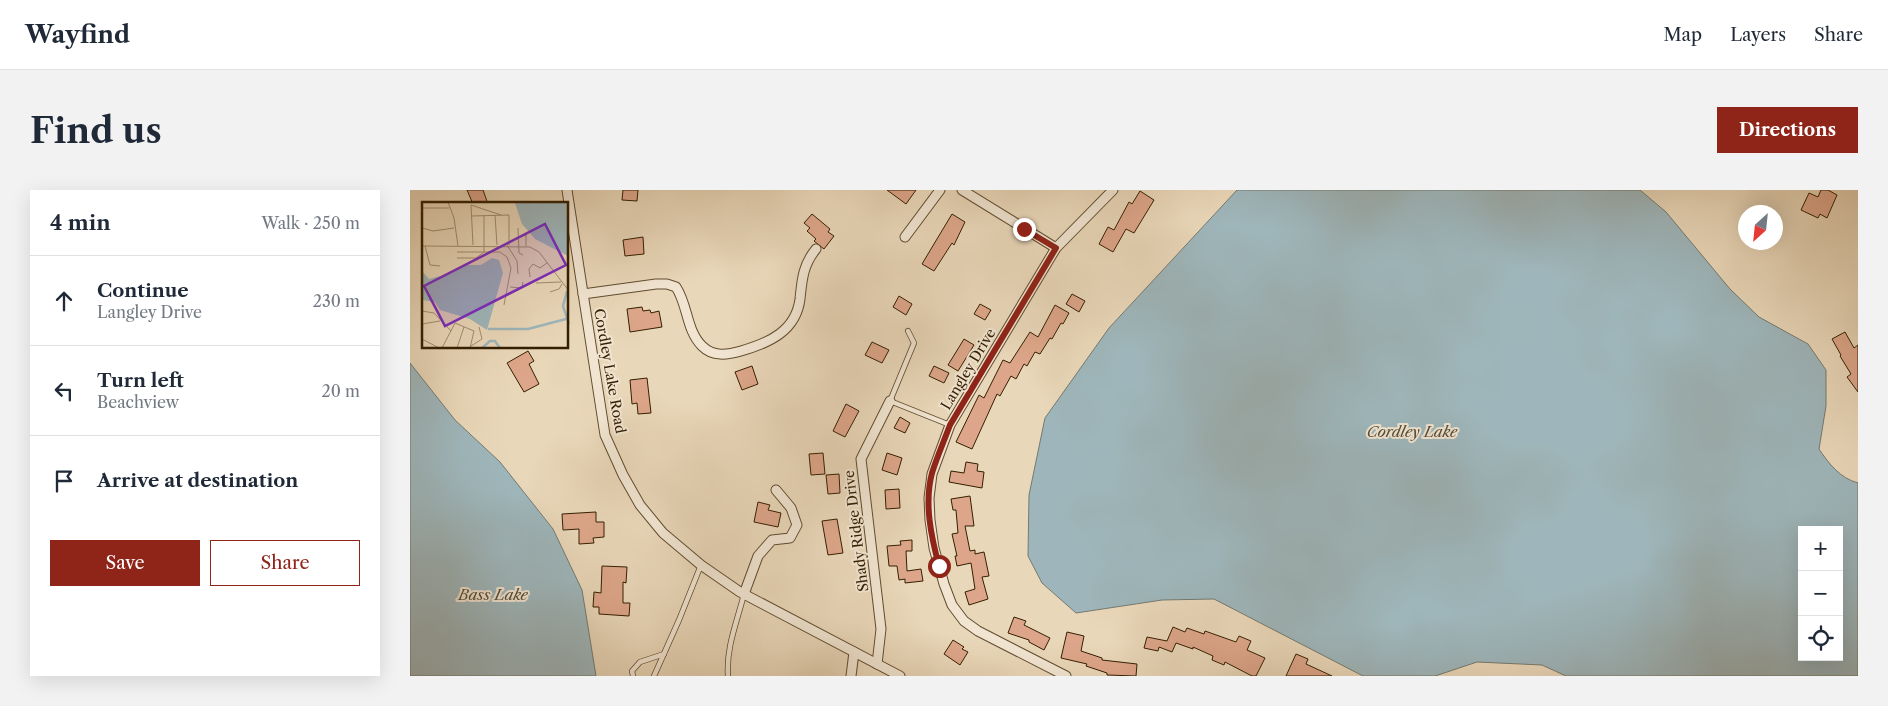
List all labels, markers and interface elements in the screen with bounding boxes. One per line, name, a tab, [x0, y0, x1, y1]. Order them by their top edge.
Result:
text: Wayfind	[25, 20, 130, 49]
text: Map	[1664, 24, 1702, 46]
text: Layers	[1730, 24, 1786, 46]
text: Share	[1814, 24, 1863, 46]
button: Directions	[1717, 107, 1858, 153]
text: Find us	[30, 109, 162, 152]
inset map	[422, 202, 569, 349]
north arrow	[1738, 205, 1783, 250]
text: 4 min	[50, 210, 111, 235]
text: Walk · 250 m	[262, 213, 360, 233]
route end	[1013, 218, 1036, 241]
text: Continue	[97, 279, 189, 302]
icon: ahead	[50, 287, 78, 315]
text: 230 m	[313, 291, 360, 311]
text: Langley Drive	[97, 302, 202, 322]
street label: Cordley Lake Road	[590, 307, 630, 435]
street label: Langley Drive	[937, 325, 999, 413]
text: Turn left	[97, 369, 184, 392]
icon: left	[50, 377, 78, 405]
text: 20 m	[321, 381, 360, 401]
text: Beachview	[97, 392, 179, 412]
water label: Cordley Lake	[1367, 422, 1458, 441]
icon: arrive	[50, 467, 78, 495]
text: Arrive at destination	[97, 469, 298, 492]
street label: Shady Ridge Drive	[840, 469, 872, 593]
map controls	[1798, 526, 1843, 661]
button: +	[1798, 526, 1843, 571]
button: Save	[50, 540, 200, 586]
button: Share	[210, 540, 360, 586]
route start	[928, 555, 951, 578]
button: −	[1798, 571, 1843, 616]
water label: Bass Lake	[457, 585, 529, 604]
button: locate	[1798, 616, 1843, 661]

